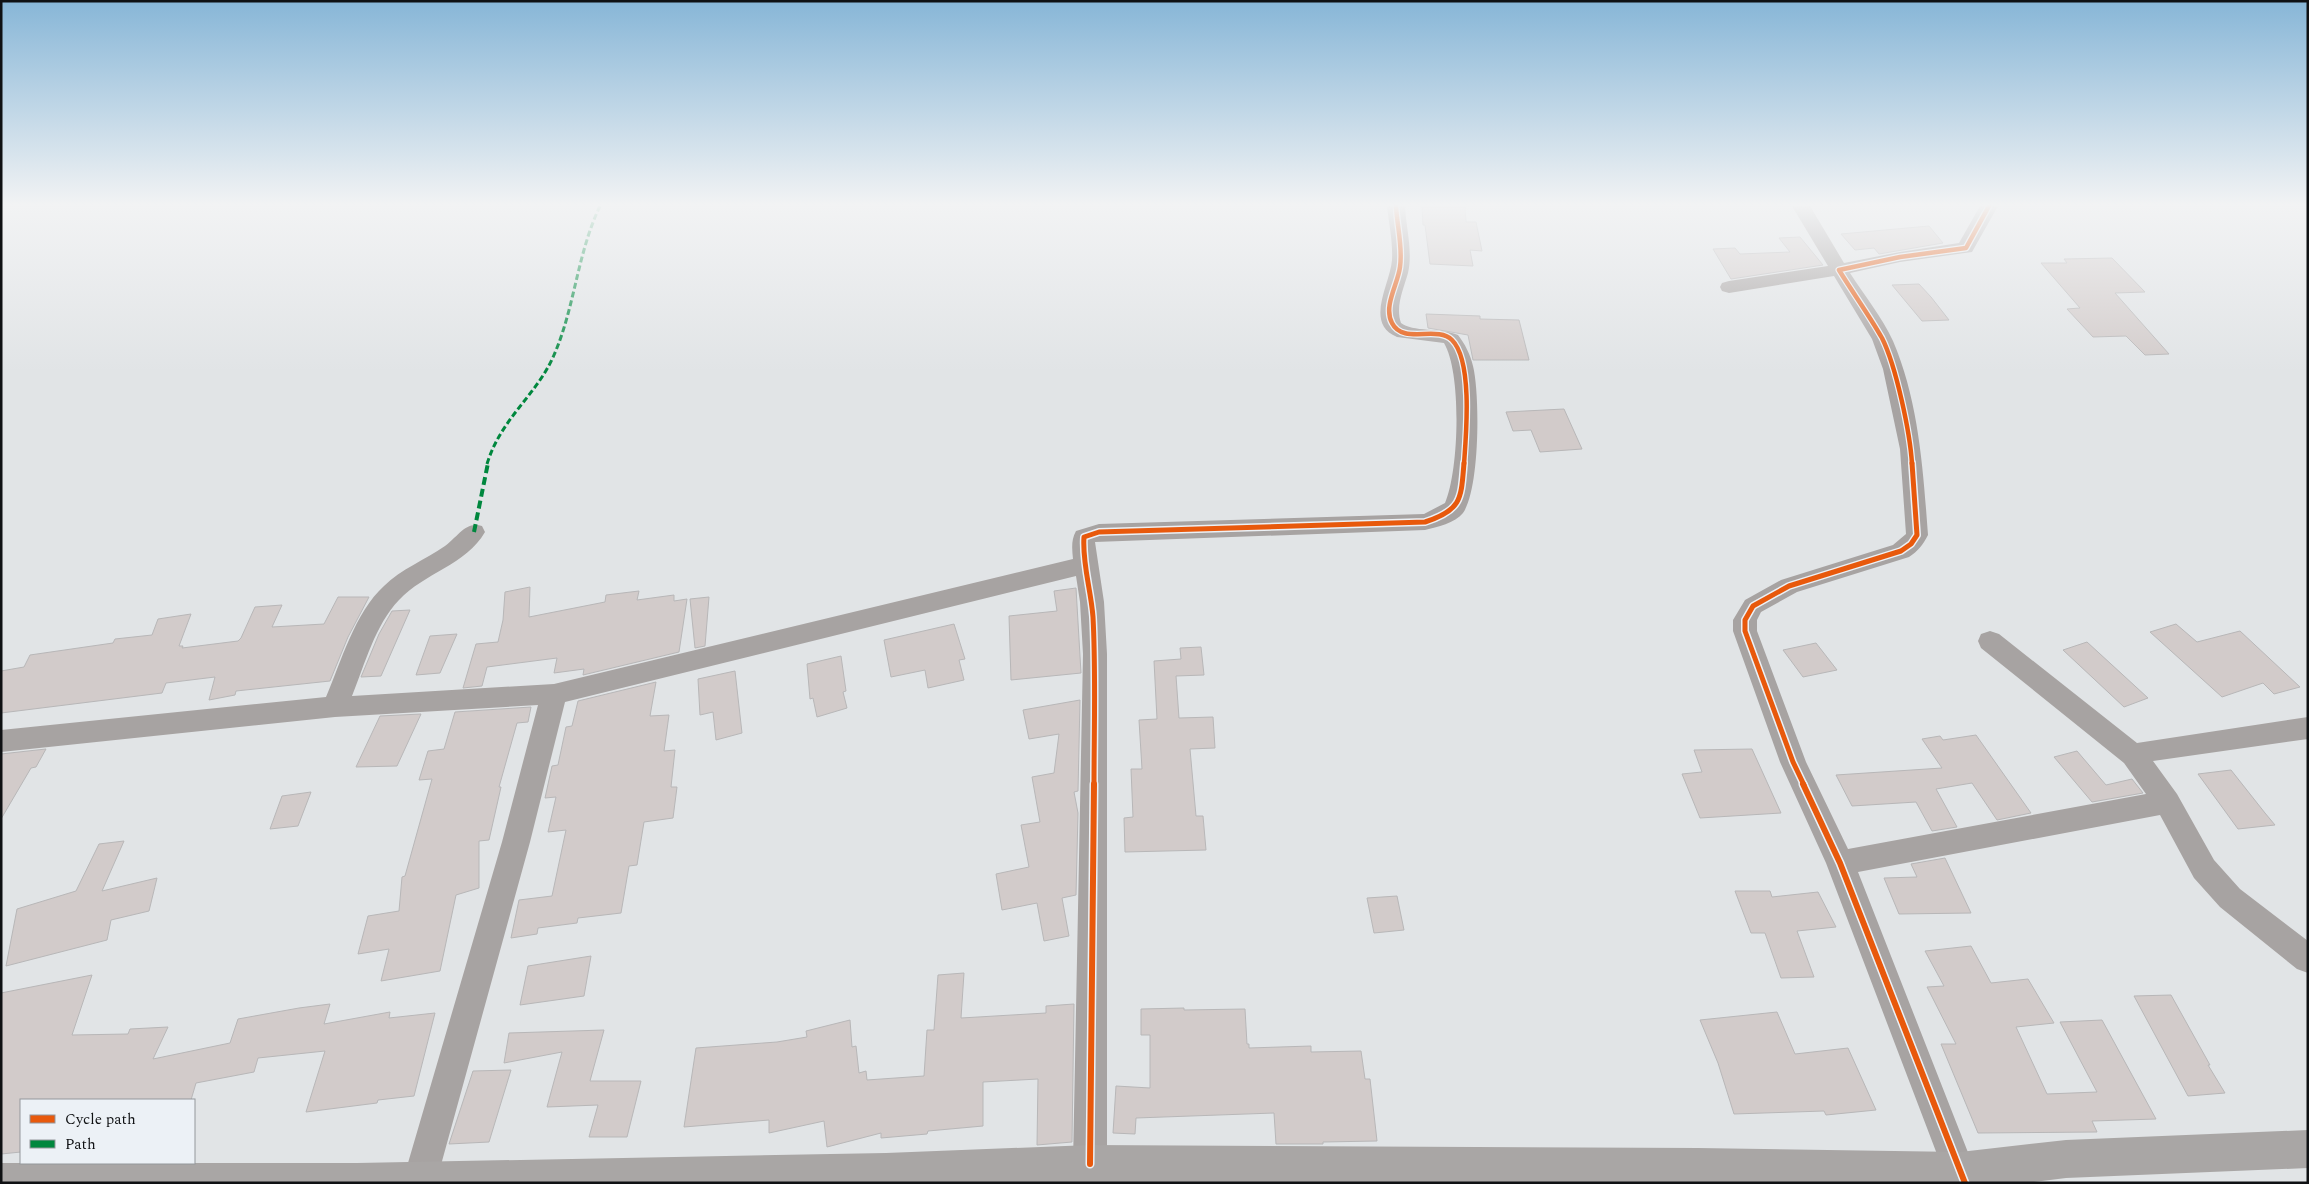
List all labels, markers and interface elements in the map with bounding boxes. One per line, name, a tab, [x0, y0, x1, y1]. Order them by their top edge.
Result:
legend	[20, 1099, 195, 1164]
text: Cycle path	[65, 1108, 136, 1131]
text: Path	[65, 1133, 96, 1156]

